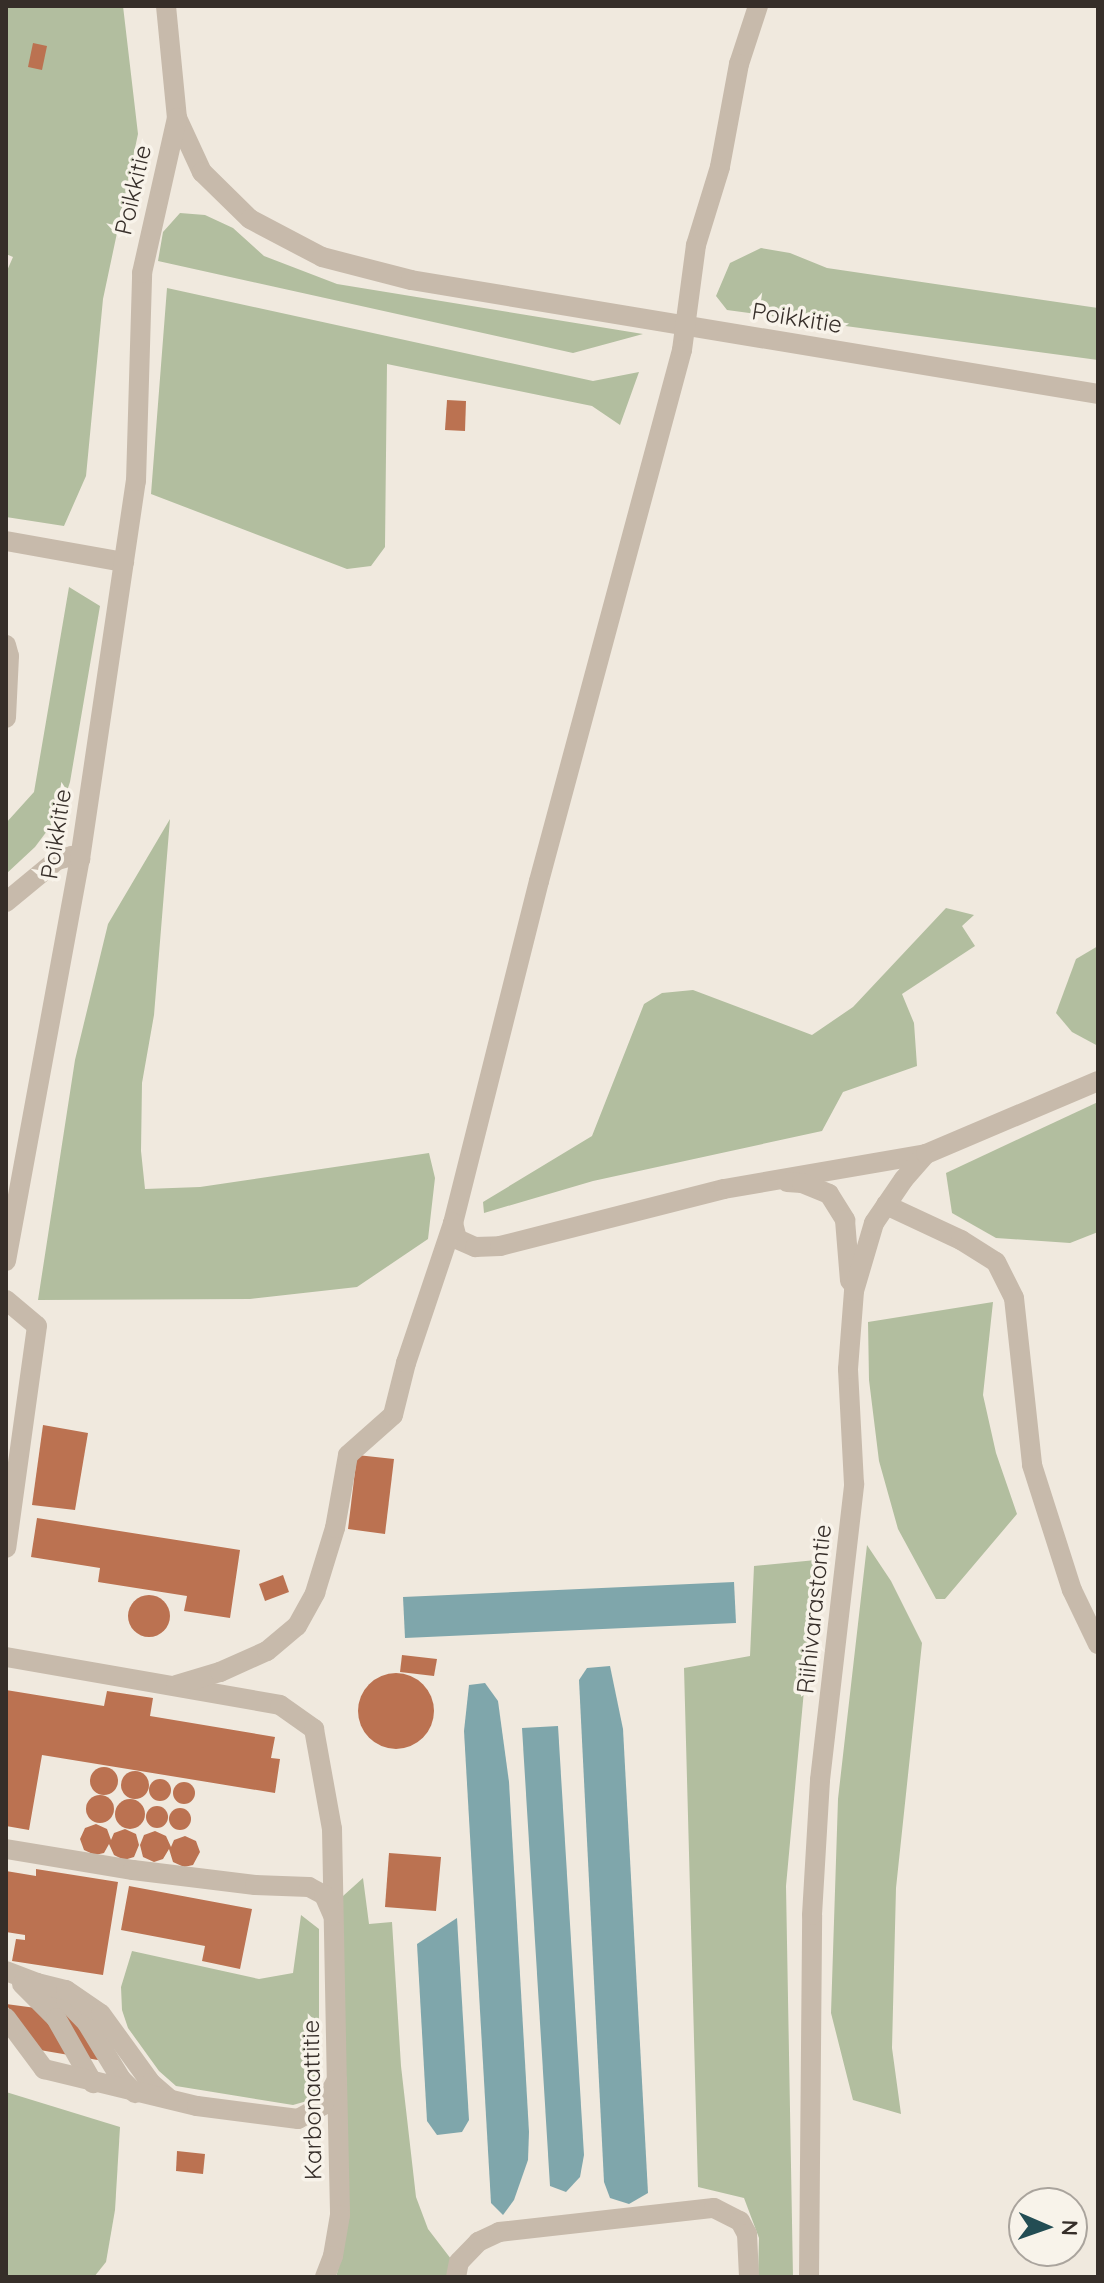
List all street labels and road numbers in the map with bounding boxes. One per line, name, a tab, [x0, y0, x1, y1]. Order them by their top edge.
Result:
street label: Poikkitie	[109, 142, 157, 238]
street label: Poikkitie	[750, 297, 844, 339]
street label: Poikkitie	[35, 787, 77, 881]
street label: Riihivarastontie	[791, 1523, 837, 1695]
street label: Karbonaattitie	[296, 2020, 328, 2180]

